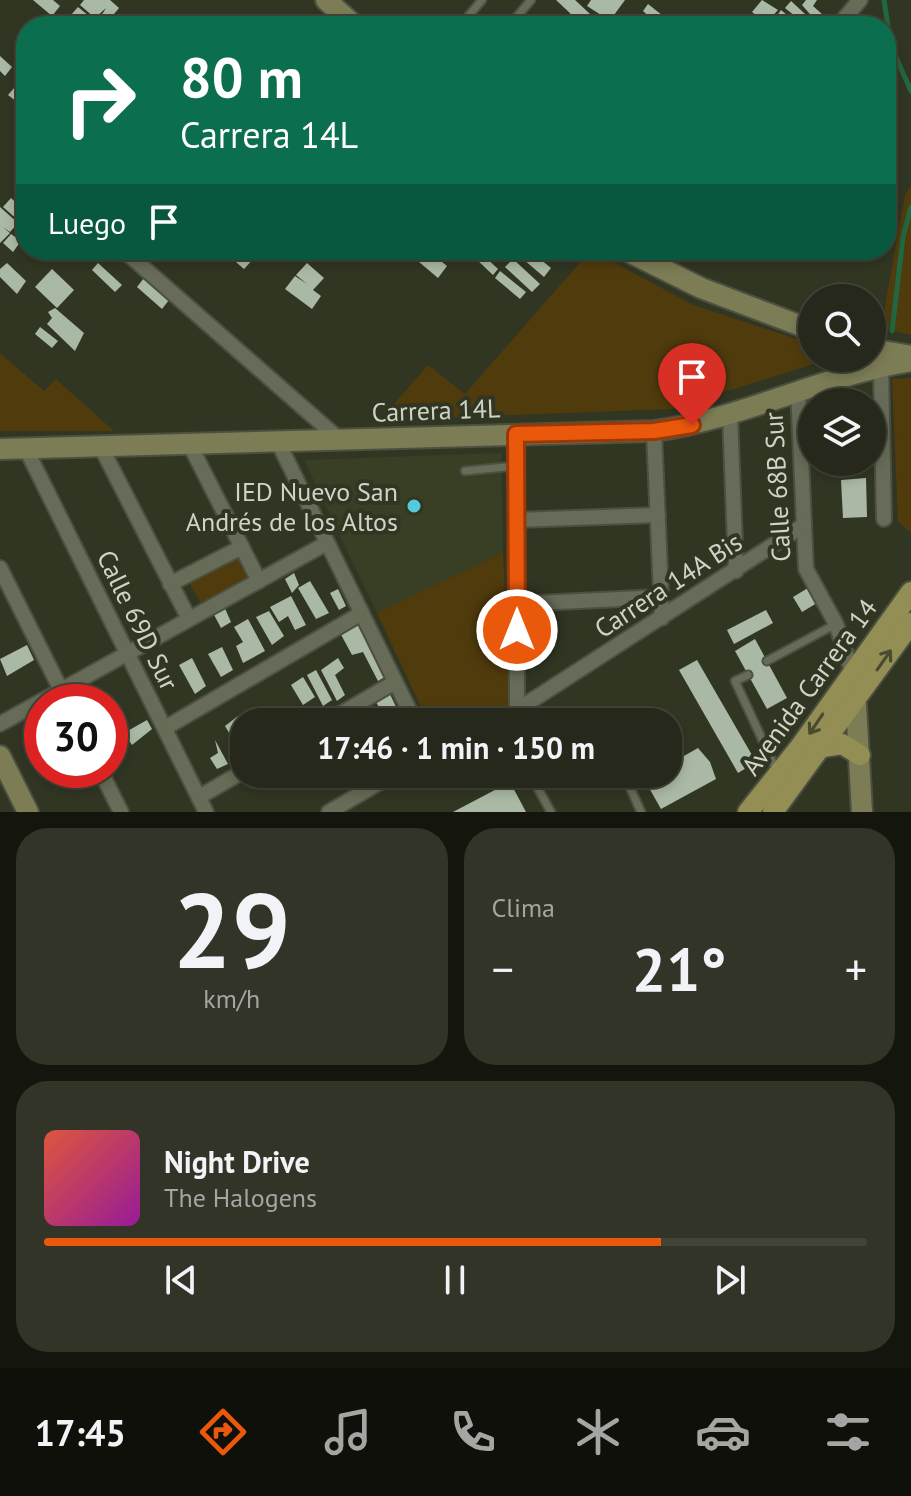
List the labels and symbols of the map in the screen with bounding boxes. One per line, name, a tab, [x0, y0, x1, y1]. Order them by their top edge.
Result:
pin	[658, 343, 726, 425]
street label: Carrera 14L	[371, 391, 501, 429]
street label: Calle 68B Sur	[757, 411, 797, 563]
place label: IED Nuevo San Andrés de los Altos	[186, 475, 398, 538]
marker: IED Nuevo San Andrés de los Altos	[405, 497, 423, 515]
street label: Carrera 14A Bis	[588, 525, 748, 645]
street label: Calle 69D Sur	[90, 545, 186, 695]
position arrow	[475, 588, 559, 672]
street label: Avenida Carrera 14	[734, 592, 884, 782]
one-way arrow	[876, 649, 892, 671]
speed limit sign: 30	[24, 684, 128, 788]
one-way arrow	[808, 712, 824, 734]

